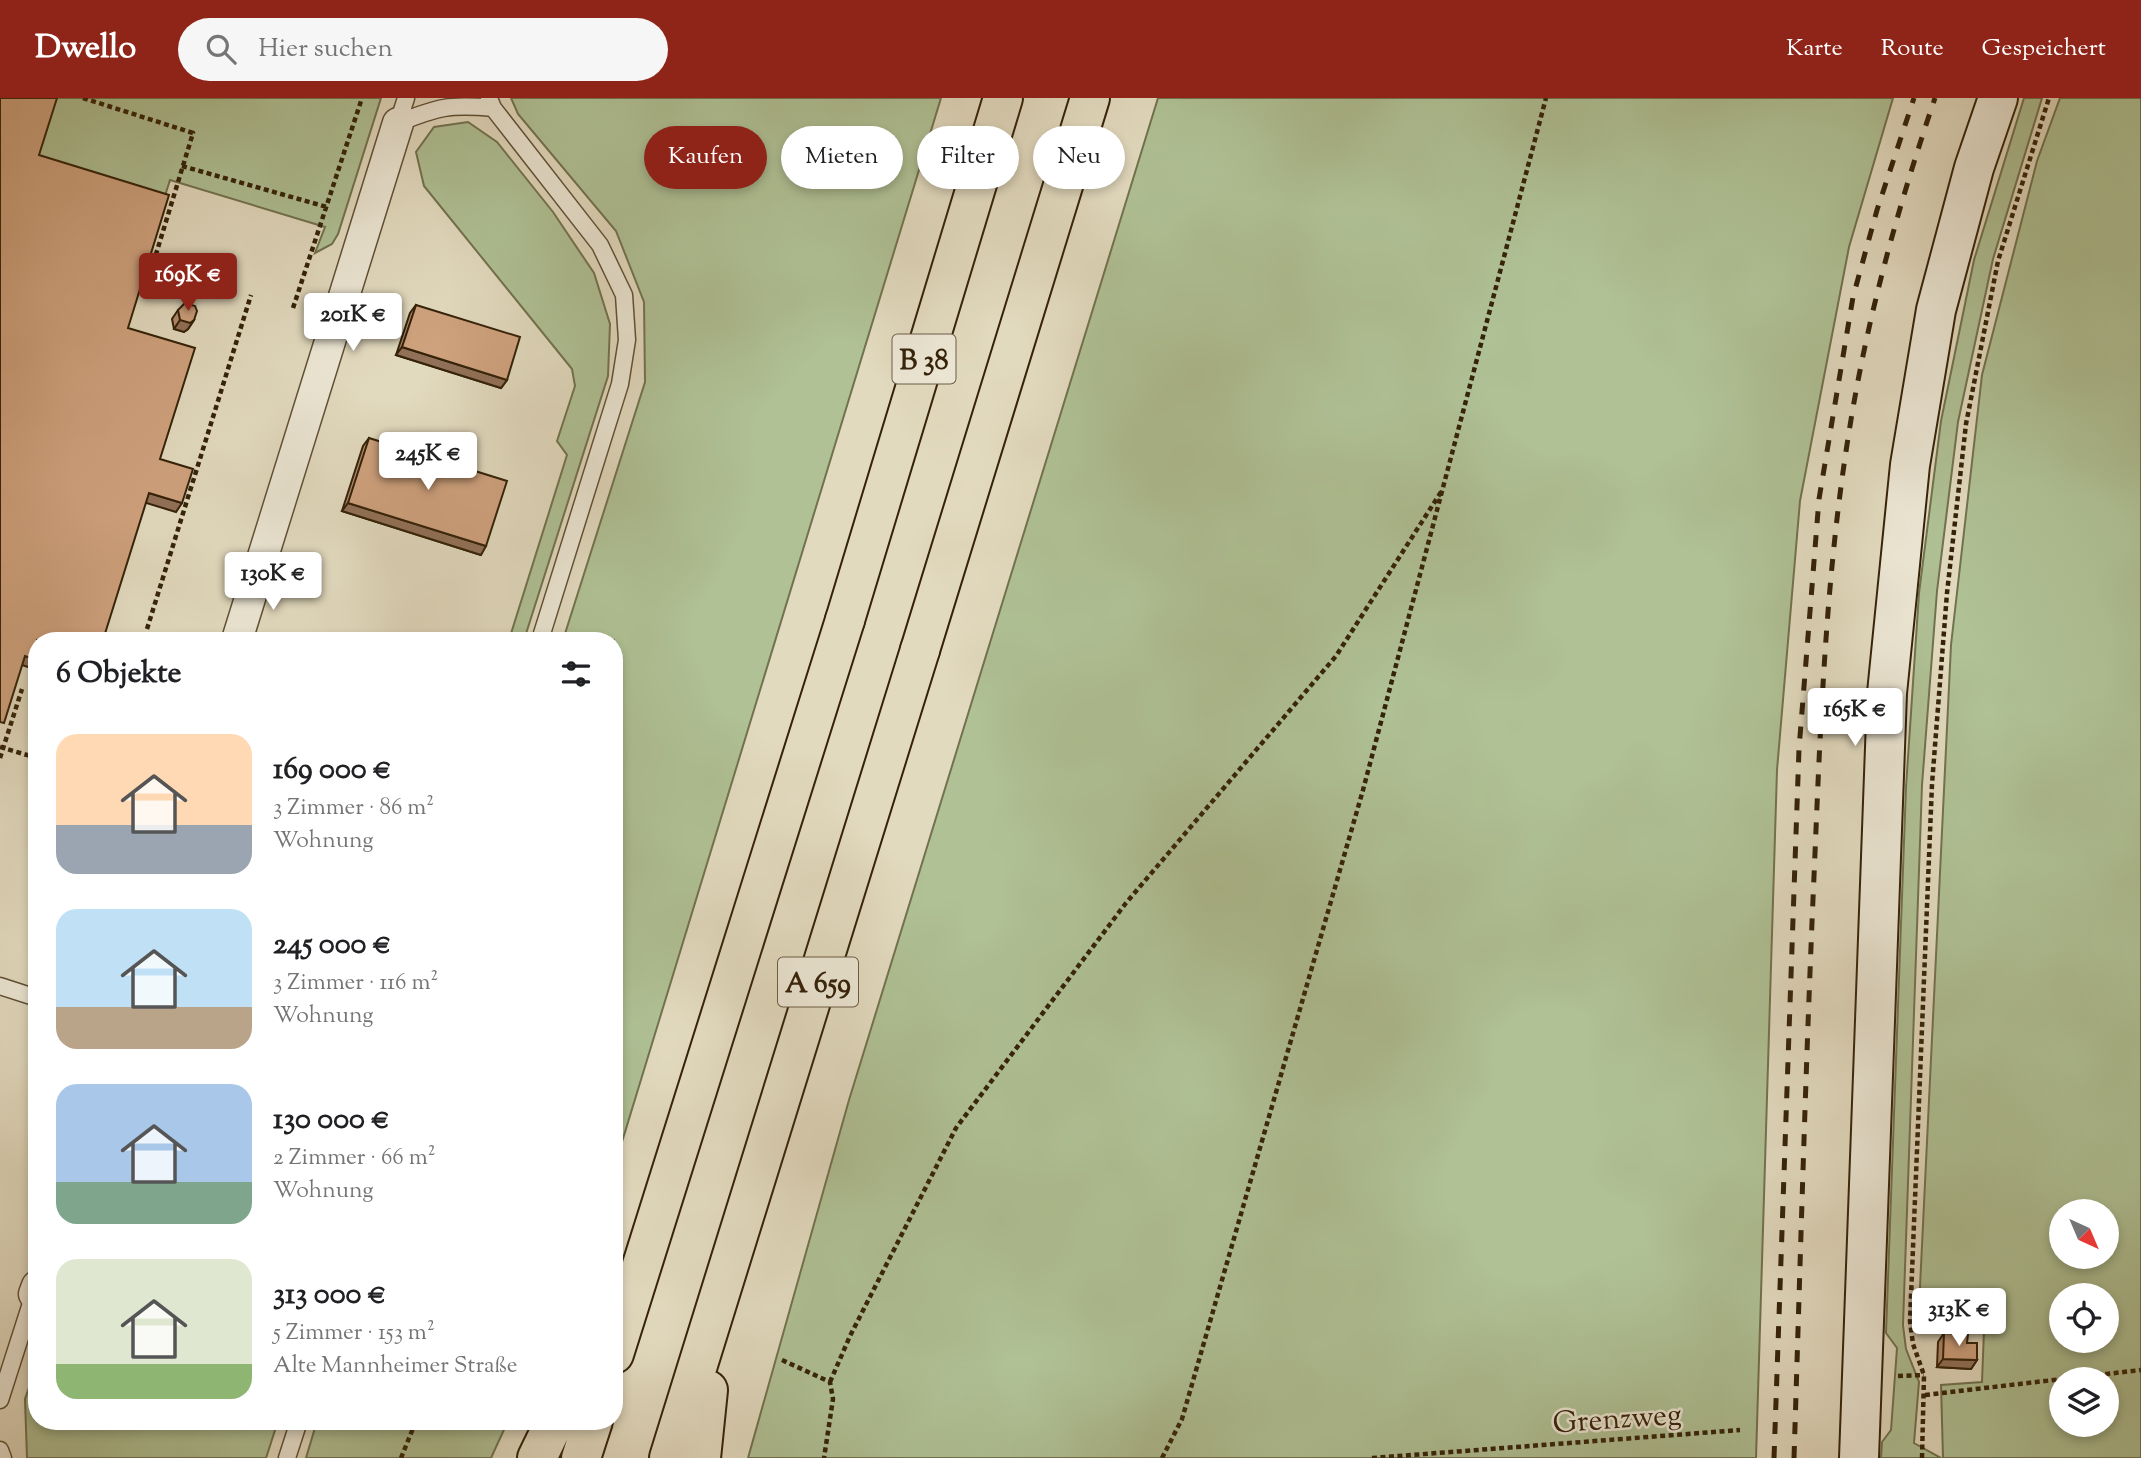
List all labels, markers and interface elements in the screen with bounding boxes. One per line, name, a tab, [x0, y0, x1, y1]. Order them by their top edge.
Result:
search box	[178, 18, 668, 81]
text: Dwello	[35, 25, 136, 73]
icon: search	[202, 30, 240, 68]
text: Hier suchen	[258, 31, 393, 68]
text: Karte	[1786, 32, 1843, 66]
text: Route	[1881, 32, 1944, 66]
text: Gespeichert	[1982, 32, 2106, 66]
chip: Kaufen	[644, 126, 767, 189]
chip: Mieten	[781, 126, 903, 189]
chip: Filter	[917, 126, 1019, 189]
chip: Neu	[1033, 126, 1125, 189]
pin: 169K €	[131, 254, 245, 313]
text: 169K €	[155, 259, 221, 292]
pin: 201K €	[296, 294, 410, 353]
text: 201K €	[320, 299, 386, 332]
road number: B 38	[892, 334, 956, 384]
pin: 245K €	[371, 432, 485, 492]
text: 245K €	[395, 438, 461, 471]
pin: 130K €	[216, 552, 330, 612]
text: 130K €	[241, 558, 305, 591]
text: 6 Objekte	[56, 653, 182, 696]
icon: filters	[557, 655, 595, 693]
pin: 165K €	[1798, 688, 1912, 748]
text: 165K €	[1824, 694, 1886, 727]
text: 169 000 €	[273, 749, 392, 792]
icon: home	[112, 762, 196, 846]
text: 3 Zimmer · 86 m²	[273, 792, 434, 825]
text: Wohnung	[273, 825, 373, 858]
text: 245 000 €	[273, 924, 391, 967]
icon: home	[112, 937, 196, 1021]
road number: A 659	[778, 958, 858, 1006]
text: 3 Zimmer · 116 m²	[273, 967, 438, 1000]
text: Wohnung	[273, 1000, 373, 1033]
text: 130 000 €	[273, 1099, 390, 1142]
icon: home	[112, 1112, 196, 1196]
text: 2 Zimmer · 66 m²	[273, 1142, 435, 1175]
text: Wohnung	[273, 1175, 373, 1208]
north arrow	[2049, 1199, 2119, 1269]
map controls	[2049, 1199, 2119, 1437]
text: 313 000 €	[273, 1274, 386, 1317]
button: locate	[2049, 1283, 2119, 1353]
icon: home	[112, 1287, 196, 1371]
pin: 313K €	[1902, 1288, 2016, 1348]
text: 313K €	[1928, 1294, 1990, 1327]
text: 5 Zimmer · 153 m²	[273, 1317, 435, 1350]
text: Alte Mannheimer Straße	[273, 1350, 517, 1383]
button: layers	[2049, 1367, 2119, 1437]
street label: Grenzweg	[1551, 1395, 1683, 1446]

